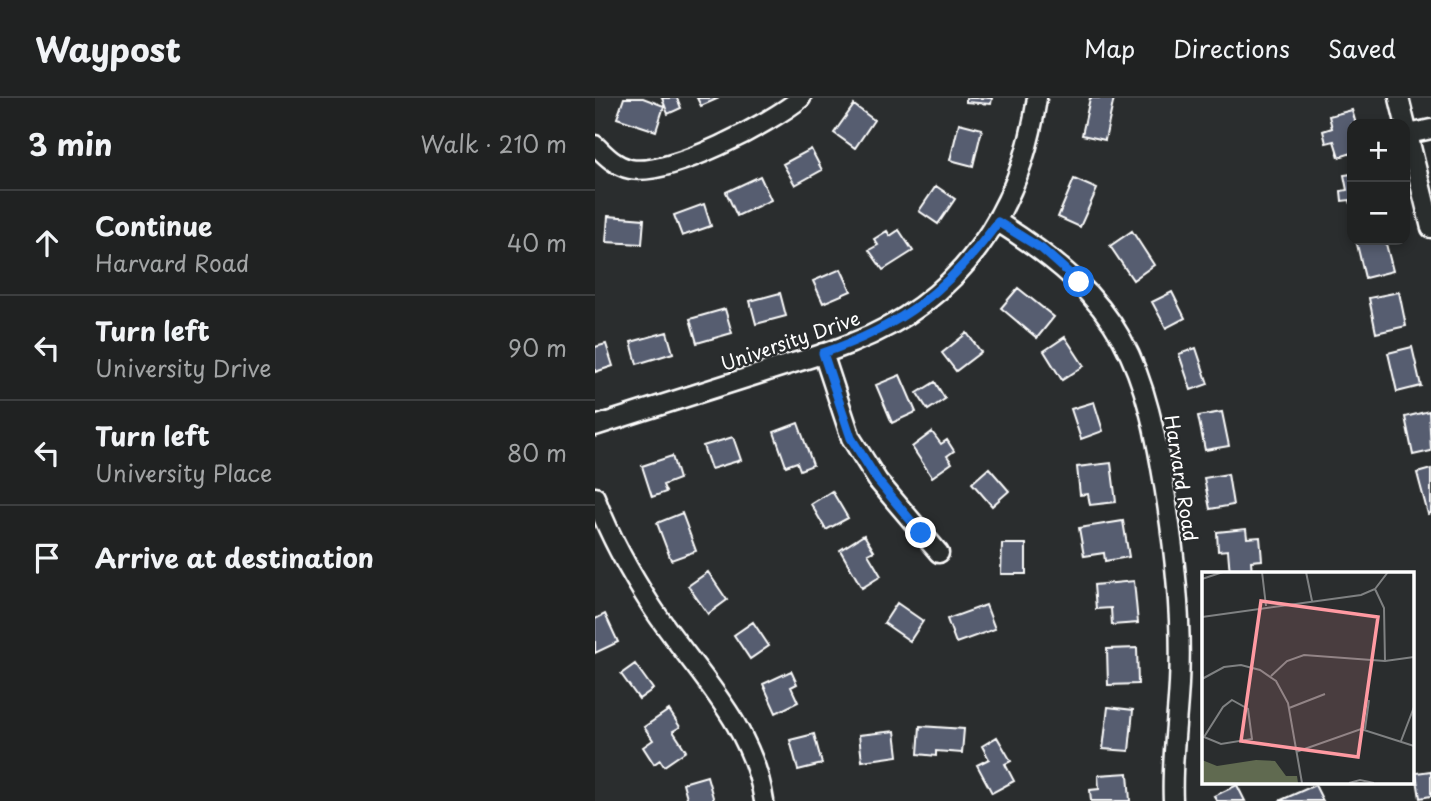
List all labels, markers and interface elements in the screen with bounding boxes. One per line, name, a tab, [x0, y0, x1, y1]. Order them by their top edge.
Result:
text: Waypost	[35, 23, 181, 73]
text: Map	[1084, 30, 1135, 66]
text: Directions	[1173, 30, 1290, 66]
text: Saved	[1328, 30, 1396, 66]
map controls	[1347, 119, 1410, 245]
button: +	[1347, 119, 1410, 182]
text: 3 min	[28, 121, 113, 166]
text: Walk · 210 m	[420, 126, 567, 161]
button: −	[1347, 182, 1410, 245]
text: Continue	[95, 206, 212, 245]
icon: ahead	[28, 224, 66, 262]
text: 40 m	[507, 225, 567, 260]
text: Harvard Road	[95, 245, 249, 280]
route start	[1063, 266, 1094, 297]
street label: University Drive	[717, 303, 863, 377]
text: Turn left	[95, 311, 210, 350]
icon: left	[28, 329, 66, 367]
text: 90 m	[508, 330, 567, 365]
text: University Drive	[95, 350, 271, 385]
street label: Harvard Road	[1158, 413, 1206, 543]
text: Turn left	[95, 416, 210, 455]
icon: left	[28, 434, 66, 472]
text: 80 m	[507, 435, 567, 470]
text: University Place	[95, 455, 272, 490]
route end	[905, 517, 936, 548]
text: Arrive at destination	[95, 538, 374, 577]
icon: arrive	[28, 539, 66, 577]
inset map	[1202, 572, 1413, 784]

